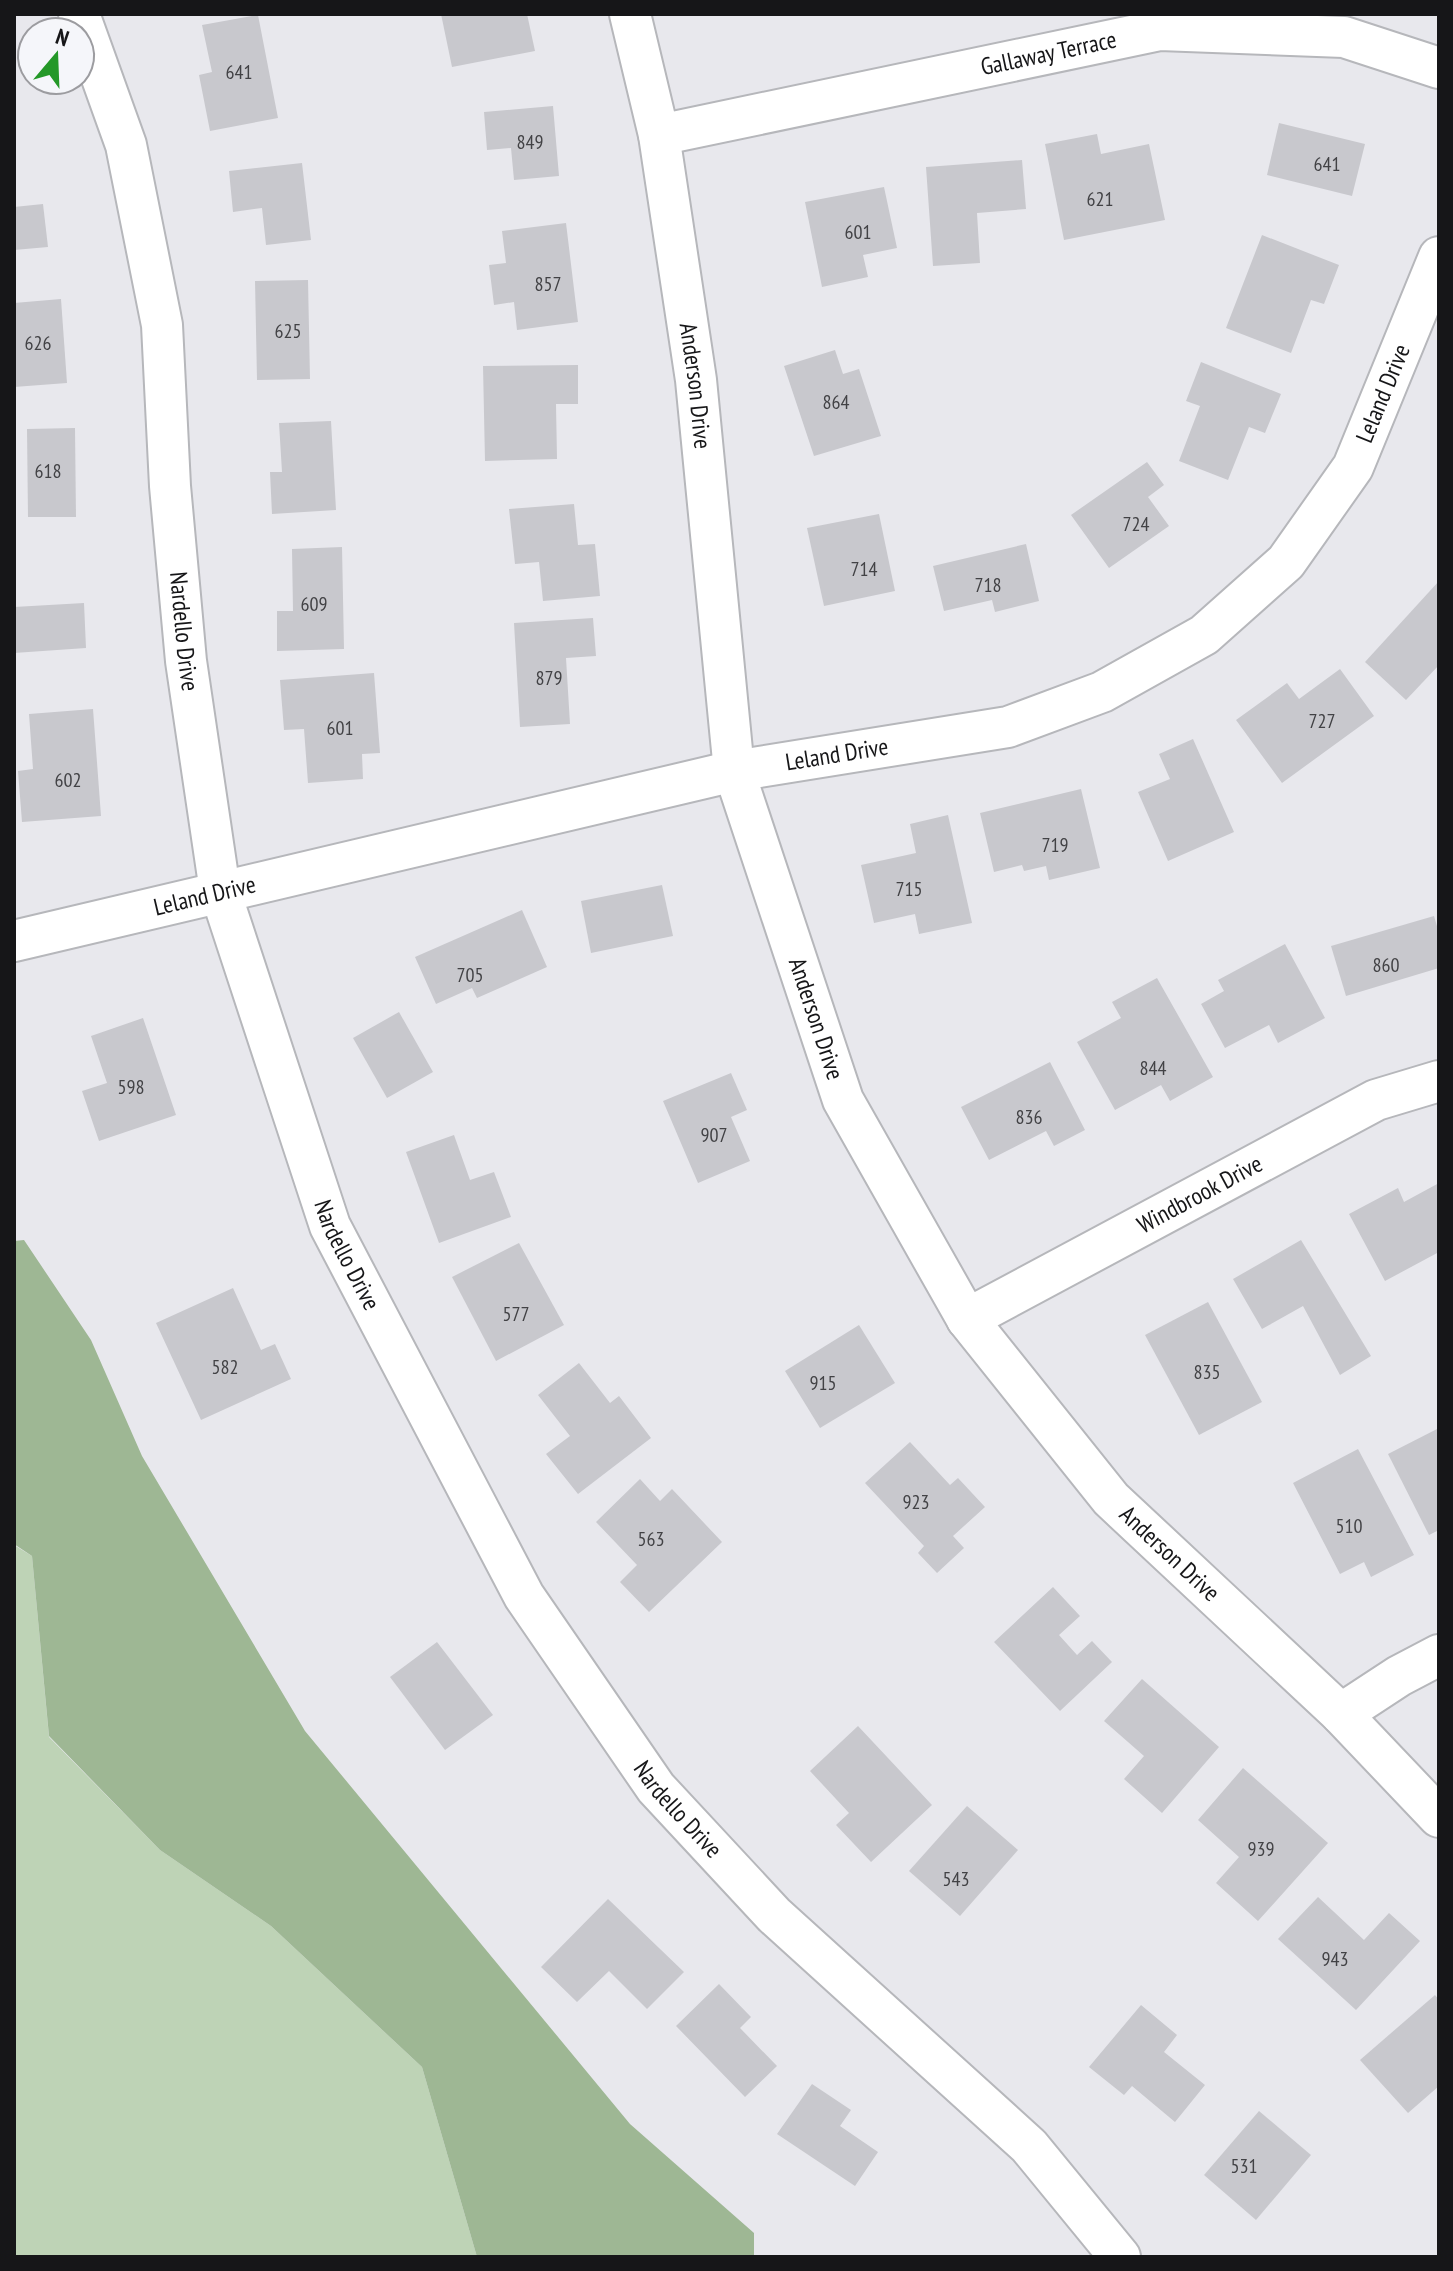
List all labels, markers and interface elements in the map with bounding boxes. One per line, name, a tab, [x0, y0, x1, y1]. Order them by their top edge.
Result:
north arrow	[16, 16, 96, 96]
text: N	[52, 22, 73, 52]
street label: Gallaway Terrace	[978, 24, 1119, 82]
house number: 641	[226, 59, 253, 85]
house number: 849	[517, 129, 544, 155]
house number: 641	[1314, 151, 1341, 177]
house number: 621	[1087, 186, 1114, 212]
house number: 601	[845, 219, 872, 245]
house number: 857	[535, 271, 562, 297]
house number: 625	[275, 318, 302, 344]
street label: Anderson Drive	[673, 321, 719, 450]
house number: 626	[25, 330, 52, 356]
street label: Leland Drive	[1349, 339, 1417, 447]
house number: 864	[823, 389, 850, 415]
house number: 618	[35, 458, 62, 484]
house number: 724	[1123, 511, 1150, 537]
house number: 714	[851, 556, 878, 582]
street label: Nardello Drive	[163, 570, 206, 693]
house number: 718	[975, 572, 1002, 598]
house number: 609	[301, 591, 328, 617]
house number: 879	[536, 665, 563, 691]
house number: 727	[1309, 708, 1336, 734]
house number: 601	[327, 715, 354, 741]
street label: Leland Drive	[783, 730, 890, 778]
house number: 602	[55, 767, 82, 793]
house number: 719	[1042, 832, 1069, 858]
street label: Leland Drive	[151, 868, 259, 922]
house number: 715	[896, 876, 923, 902]
house number: 860	[1373, 952, 1400, 978]
street label: Anderson Drive	[782, 954, 851, 1084]
house number: 705	[457, 962, 484, 988]
house number: 844	[1140, 1055, 1167, 1081]
house number: 598	[118, 1074, 145, 1100]
house number: 836	[1016, 1104, 1043, 1130]
house number: 907	[701, 1122, 728, 1148]
street label: Windbrook Drive	[1132, 1148, 1267, 1240]
street label: Nardello Drive	[307, 1196, 387, 1315]
house number: 577	[503, 1301, 530, 1327]
house number: 582	[212, 1354, 239, 1380]
house number: 835	[1194, 1359, 1221, 1385]
house number: 915	[810, 1370, 837, 1396]
house number: 923	[903, 1489, 930, 1515]
street label: Anderson Drive	[1113, 1499, 1227, 1608]
house number: 510	[1336, 1513, 1363, 1539]
house number: 563	[638, 1526, 665, 1552]
street label: Nardello Drive	[627, 1755, 729, 1864]
house number: 939	[1248, 1836, 1275, 1862]
house number: 543	[943, 1866, 970, 1892]
house number: 943	[1322, 1946, 1349, 1972]
house number: 531	[1231, 2153, 1258, 2179]

